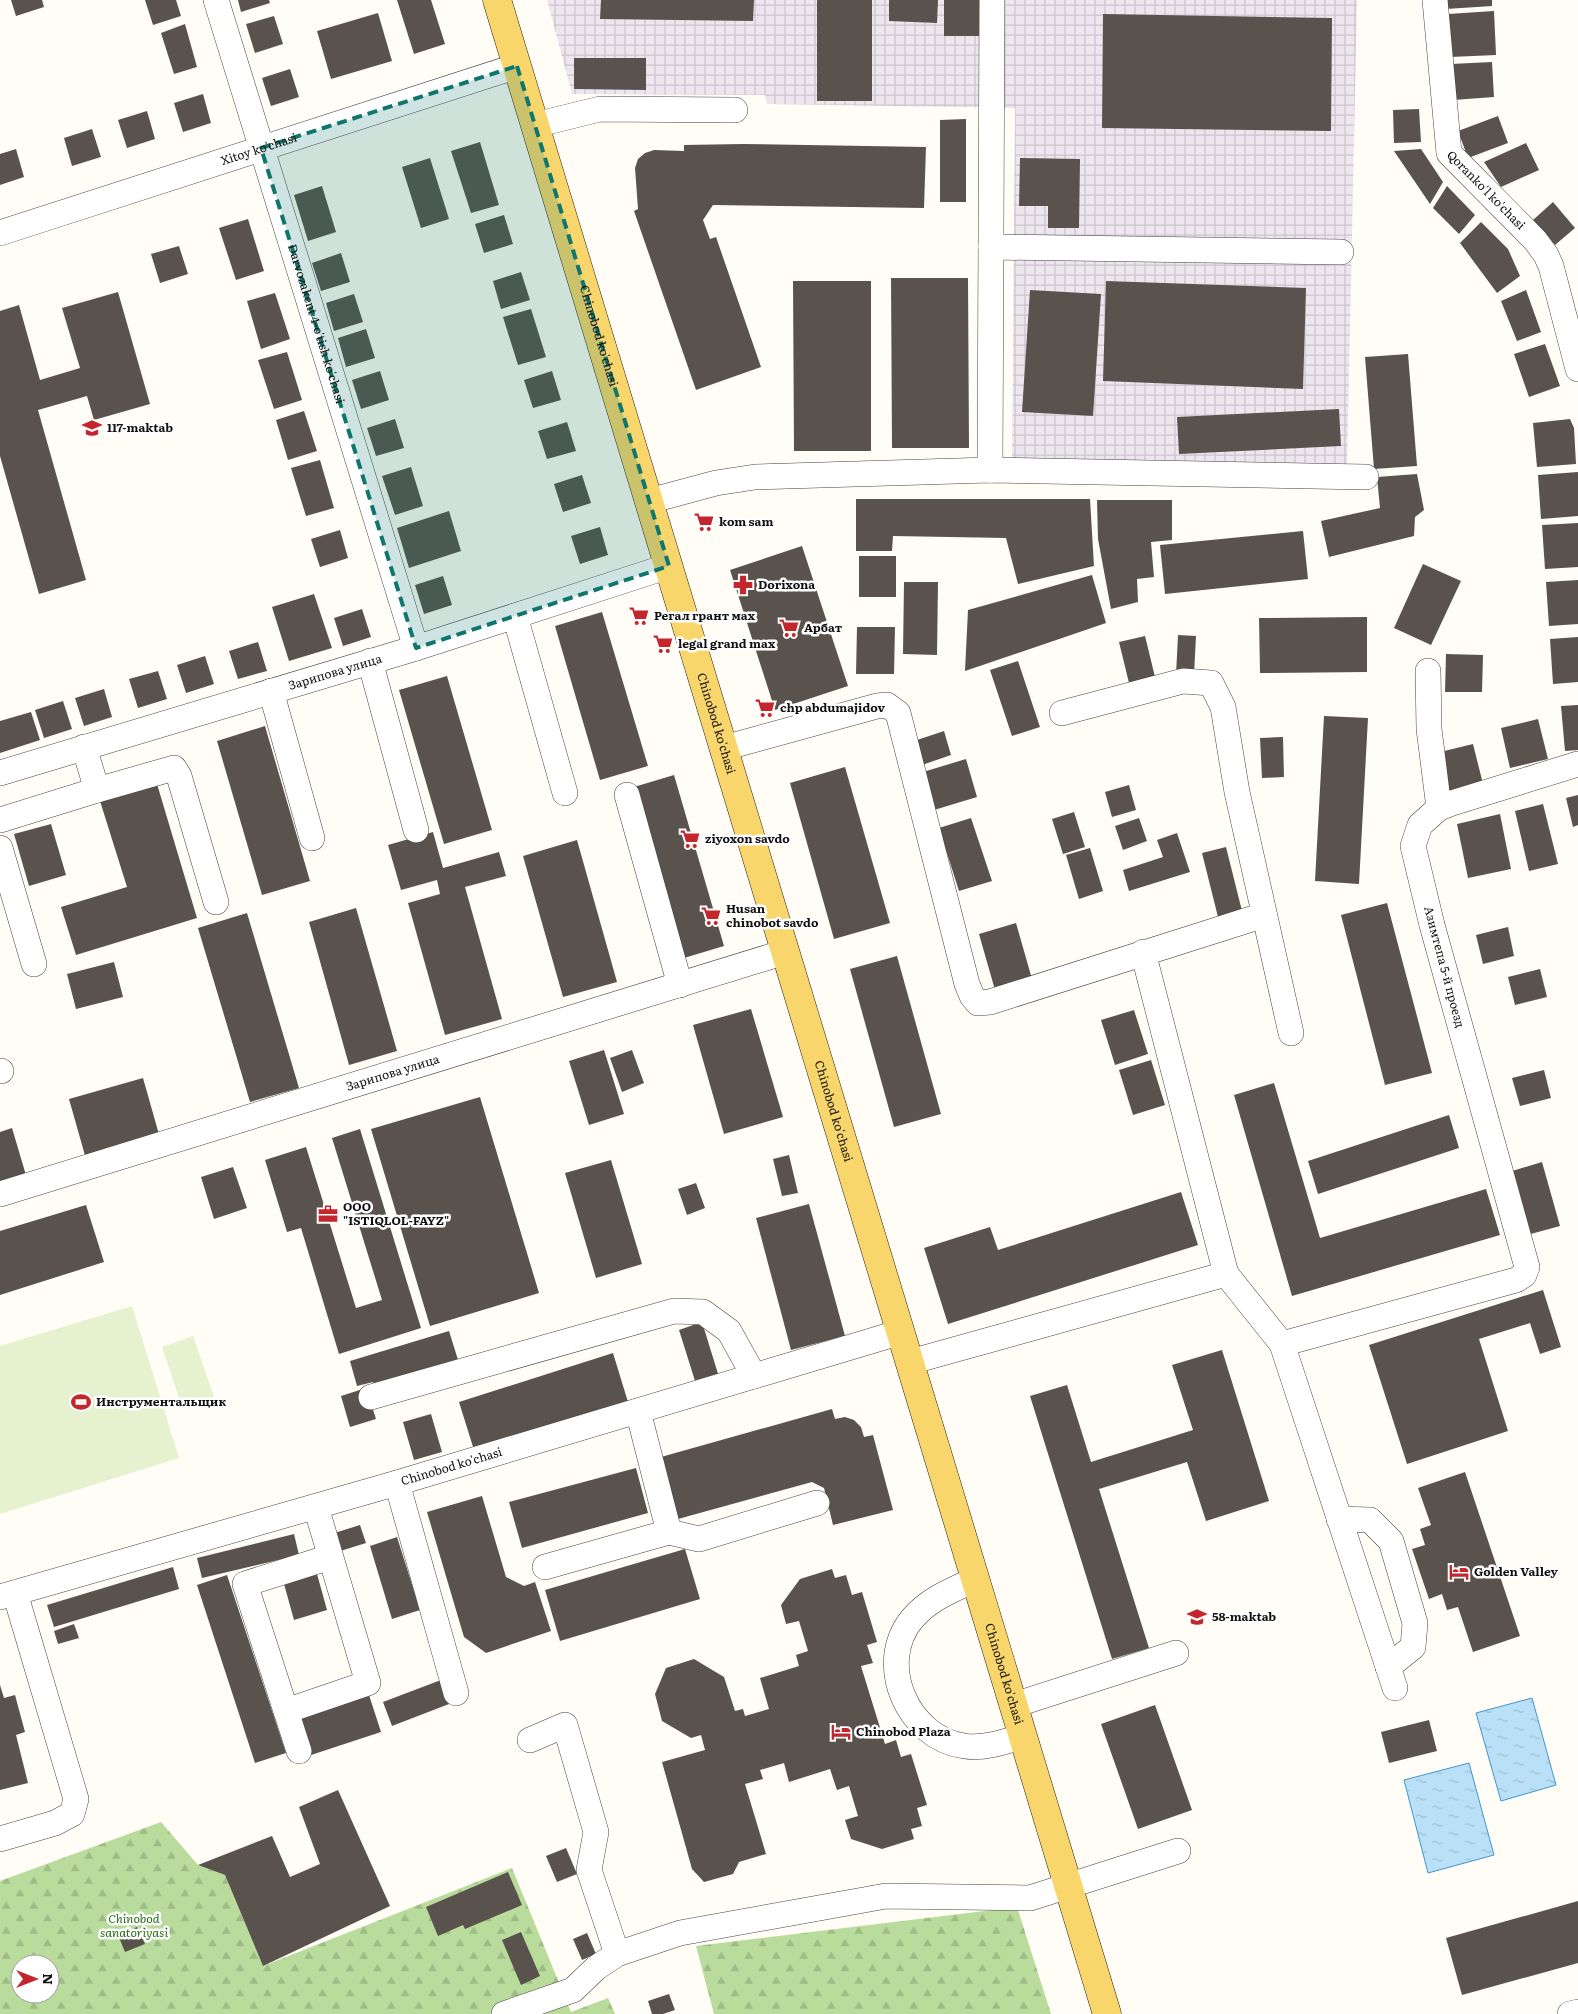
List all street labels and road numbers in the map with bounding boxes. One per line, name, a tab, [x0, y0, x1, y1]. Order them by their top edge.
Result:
street label: Xitoy ko'chasi	[218, 128, 299, 169]
street label: Qoranko'l ko'chasi	[1443, 146, 1530, 233]
street label: Darvozakent 4-o'tish ko'chasi	[284, 242, 350, 406]
street label: Chinobod ko'chasi	[576, 283, 624, 388]
street label: Зарипова улица	[286, 649, 384, 694]
street label: Chinobod ko'chasi	[693, 670, 741, 776]
street label: Азимтепа 5-й проезд	[1420, 904, 1470, 1029]
street label: Зарипова улица	[344, 1049, 442, 1095]
street label: Chinobod ko'chasi	[811, 1058, 858, 1164]
street label: Chinobod ko'chasi	[398, 1442, 504, 1489]
street label: Chinobod ko'chasi	[981, 1621, 1029, 1726]

